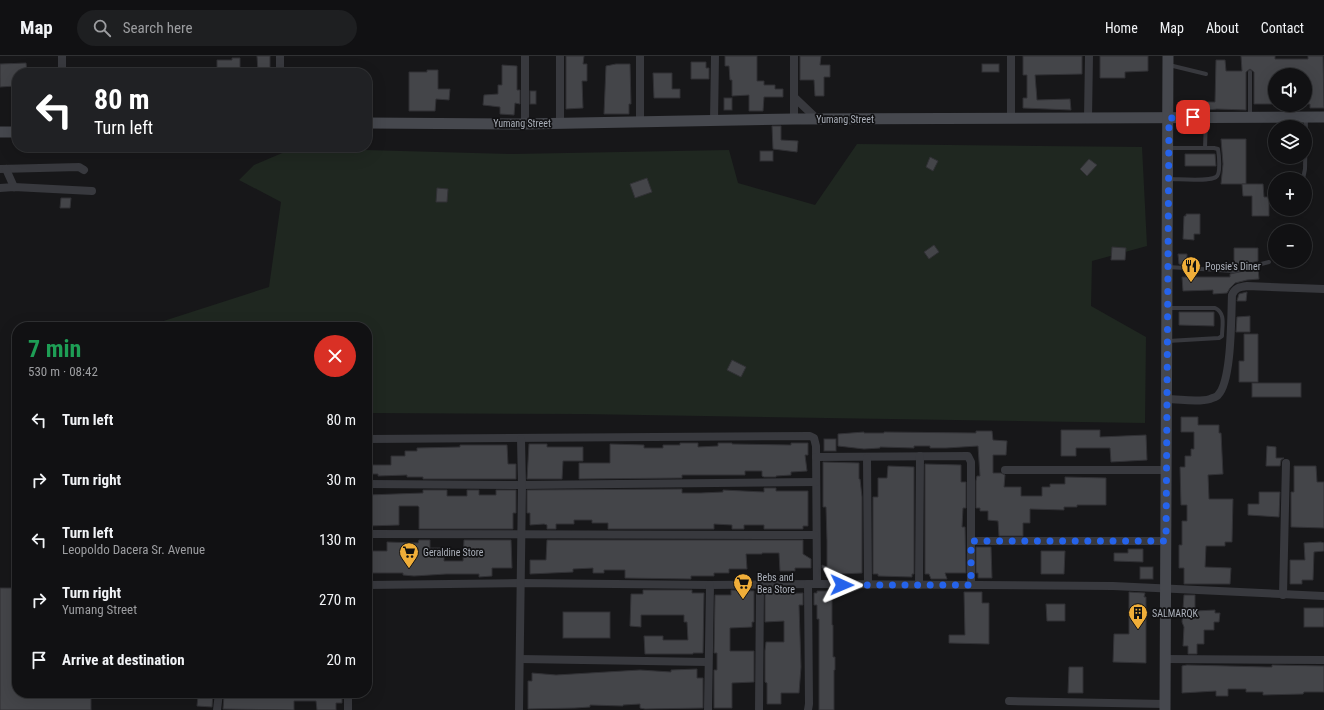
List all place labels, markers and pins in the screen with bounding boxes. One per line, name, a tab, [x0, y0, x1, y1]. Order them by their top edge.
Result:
pin	[1176, 100, 1210, 134]
restaurant icon: Popsie's Diner	[1180, 255, 1202, 283]
place label: Popsie's Diner	[1205, 261, 1261, 272]
supermarket icon: Geraldine Store	[398, 541, 420, 569]
place label: Geraldine Store	[423, 547, 484, 558]
supermarket icon: Bebs and Bea Store	[732, 572, 754, 600]
place label: Bebs and Bea Store	[757, 572, 795, 595]
building icon: SALMARQK	[1127, 602, 1149, 630]
place label: SALMARQK	[1152, 608, 1198, 619]

